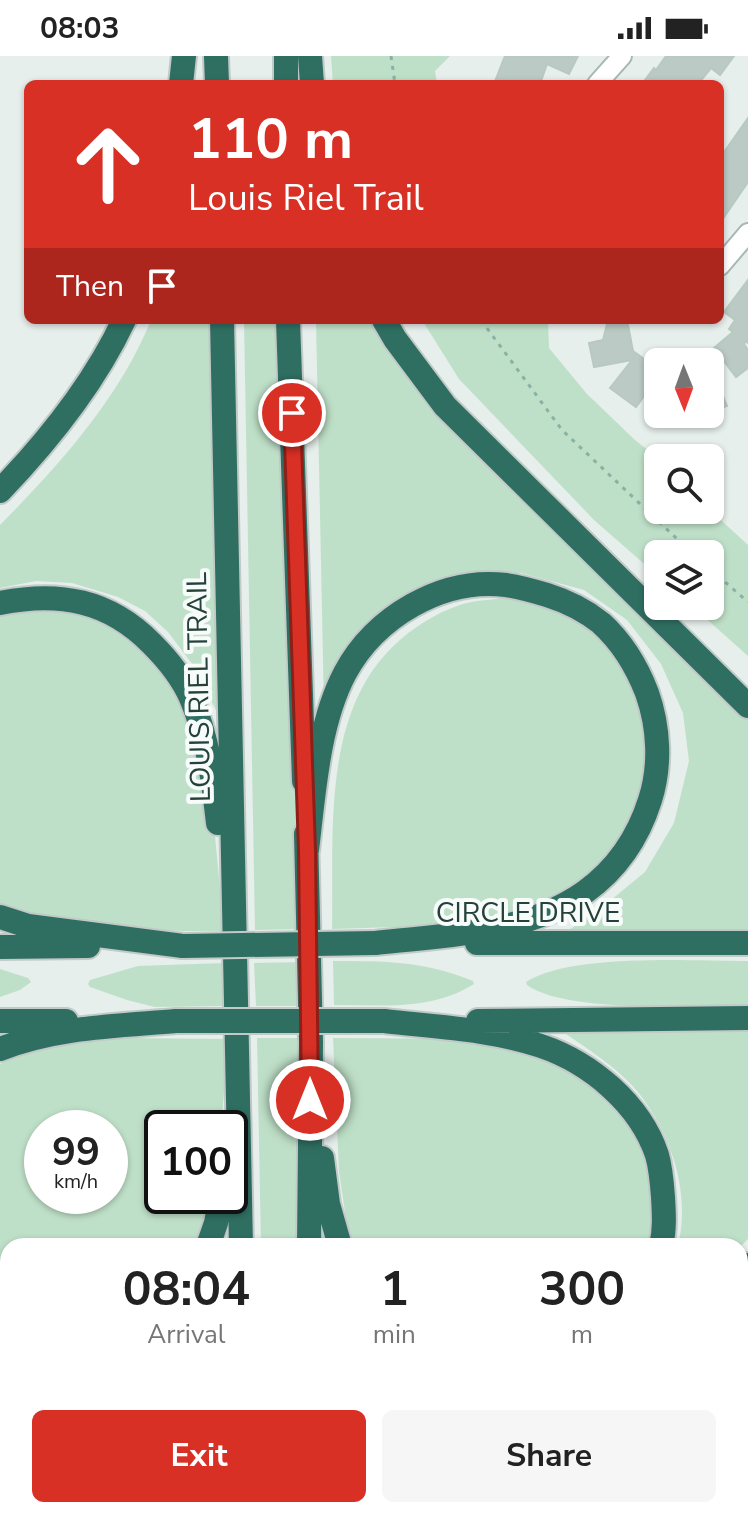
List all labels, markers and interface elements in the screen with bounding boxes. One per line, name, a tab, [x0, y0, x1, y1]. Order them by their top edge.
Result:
text: 08:03	[40, 8, 119, 49]
text: 110 m	[188, 101, 353, 178]
icon: ahead	[56, 112, 160, 216]
text: Louis Riel Trail	[188, 174, 424, 223]
icon: arrive	[140, 264, 184, 308]
text: Then	[56, 266, 124, 307]
north arrow	[644, 348, 724, 428]
map controls	[644, 348, 724, 620]
pin	[258, 379, 326, 447]
icon: arrive	[270, 391, 314, 435]
button: search	[644, 444, 724, 524]
button: layers	[644, 540, 724, 620]
street label: LOUIS RIEL TRAIL	[178, 572, 220, 802]
street label: CIRCLE DRIVE	[436, 894, 620, 932]
position arrow	[268, 1058, 352, 1142]
speed limit sign: 100	[144, 1110, 248, 1214]
text: 99	[52, 1125, 100, 1179]
text: km/h	[54, 1168, 98, 1195]
text: 08:04	[123, 1256, 250, 1322]
text: 1	[380, 1256, 409, 1322]
text: 300	[539, 1256, 625, 1322]
text: Arrival	[147, 1317, 226, 1352]
text: min	[373, 1317, 416, 1352]
text: m	[571, 1317, 593, 1352]
button: Exit	[32, 1410, 366, 1502]
button: Share	[382, 1410, 716, 1502]

